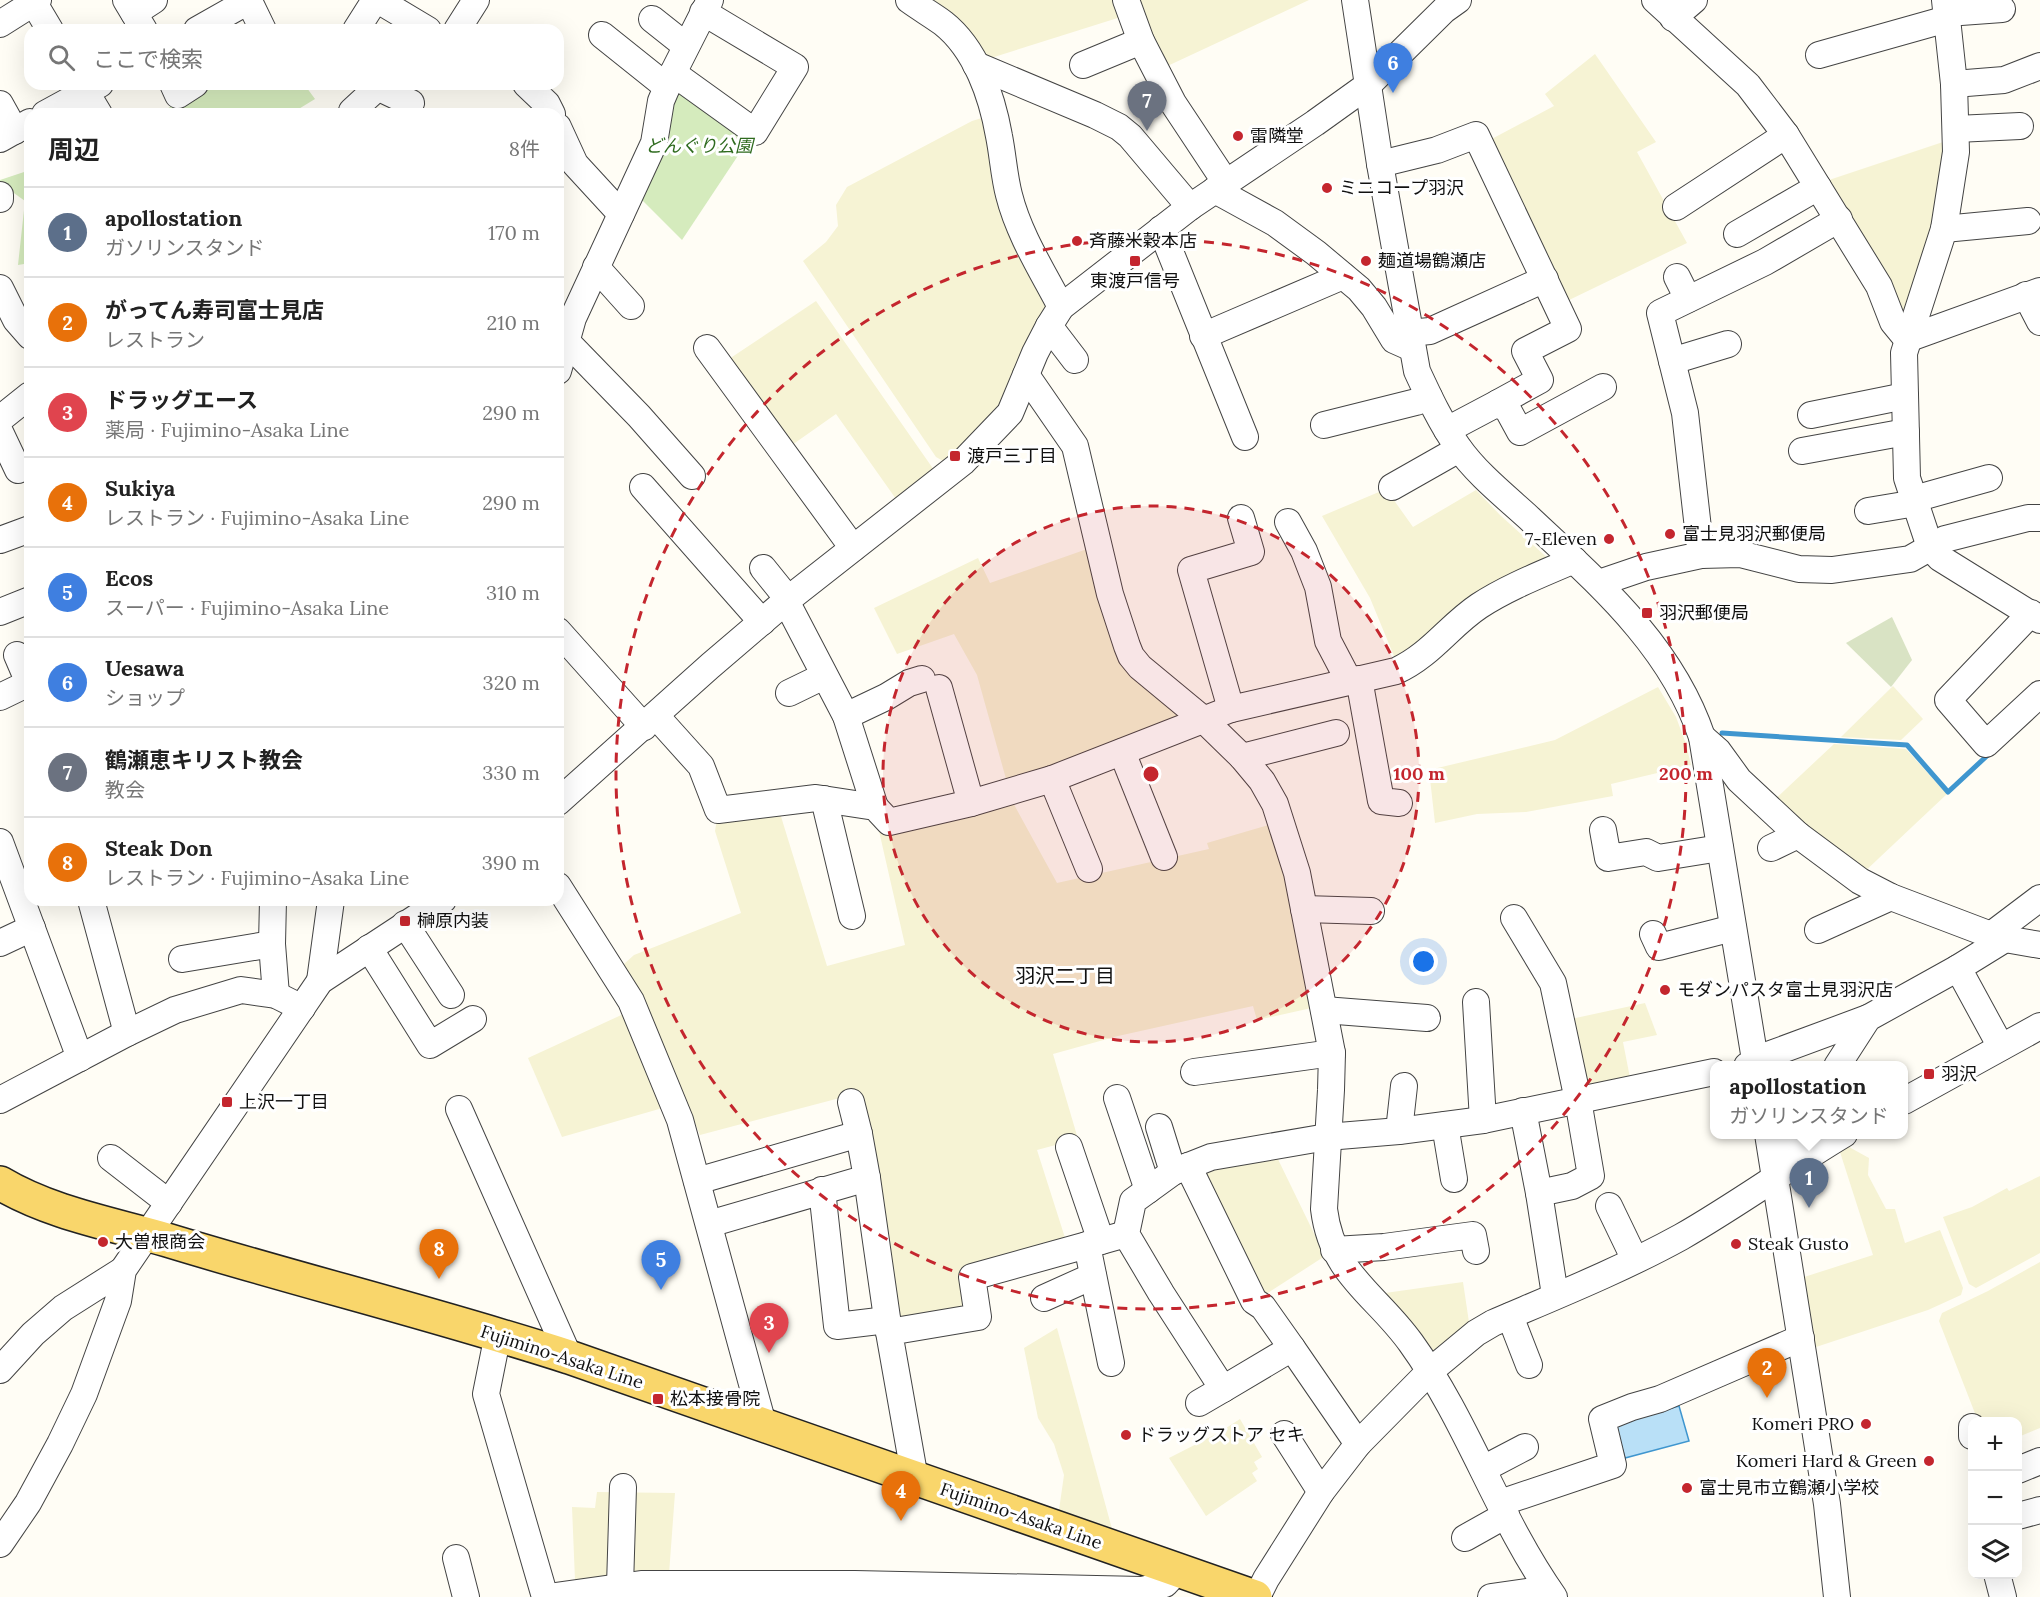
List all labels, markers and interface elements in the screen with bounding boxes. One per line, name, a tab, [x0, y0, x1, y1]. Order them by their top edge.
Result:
search box	[24, 24, 564, 90]
icon: search	[45, 41, 78, 74]
pin: 6	[1374, 44, 1412, 93]
text: ここで検索	[93, 45, 203, 73]
pin: 7	[1128, 82, 1166, 131]
place label: 雷隣堂	[1250, 124, 1304, 147]
marker: 雷隣堂	[1231, 129, 1245, 143]
text: 周辺	[48, 133, 100, 166]
park label: どんぐり公園	[645, 134, 756, 157]
text: 8件	[509, 136, 540, 161]
place label: ミニコープ羽沢	[1339, 176, 1464, 199]
marker: ミニコープ羽沢	[1320, 181, 1334, 195]
text: apollostation	[105, 204, 242, 232]
text: 1	[63, 220, 72, 245]
text: 170 m	[488, 220, 540, 245]
place label: 斉藤米穀本店	[1089, 229, 1197, 252]
marker: 斉藤米穀本店	[1070, 234, 1084, 248]
text: ガソリンスタンド	[105, 235, 265, 260]
place label: 麺道場鶴瀬店	[1378, 249, 1486, 272]
marker: 東渡戸信号	[1128, 254, 1142, 268]
marker: 麺道場鶴瀬店	[1359, 254, 1373, 268]
place label: 東渡戸信号	[1090, 269, 1180, 292]
text: がってん寿司富士見店	[105, 296, 324, 324]
text: 2	[62, 310, 73, 335]
text: 210 m	[486, 310, 540, 335]
text: レストラン	[105, 327, 205, 352]
text: ドラッグエース	[105, 386, 258, 414]
text: 3	[62, 400, 73, 425]
text: 290 m	[482, 400, 540, 425]
text: 薬局 · Fujimino-Asaka Line	[105, 417, 349, 442]
place label: 渡戸三丁目	[967, 444, 1057, 467]
marker: 渡戸三丁目	[948, 449, 962, 463]
text: Sukiya	[105, 474, 175, 502]
text: 4	[62, 490, 73, 515]
text: 290 m	[482, 490, 540, 515]
text: レストラン · Fujimino-Asaka Line	[105, 505, 409, 530]
place label: 富士見羽沢郵便局	[1682, 522, 1826, 545]
place label: 7-Eleven	[1525, 527, 1597, 550]
marker: 富士見羽沢郵便局	[1663, 527, 1677, 541]
marker: 7-Eleven	[1602, 532, 1616, 546]
text: Ecos	[105, 564, 153, 592]
text: 5	[62, 580, 73, 605]
text: 310 m	[486, 580, 540, 605]
text: スーパー · Fujimino-Asaka Line	[105, 595, 389, 620]
place label: 羽沢郵便局	[1659, 601, 1749, 624]
marker: 羽沢郵便局	[1640, 606, 1654, 620]
text: Uesawa	[105, 654, 184, 682]
text: 6	[62, 670, 73, 695]
text: 320 m	[483, 670, 540, 695]
text: ショップ	[105, 685, 185, 710]
text: 鶴瀬恵キリスト教会	[105, 746, 303, 774]
text: 7	[63, 760, 72, 785]
text: 330 m	[482, 760, 540, 785]
text: 100 m	[1393, 762, 1445, 785]
text: 200 m	[1659, 762, 1713, 785]
centre of rings	[1141, 764, 1161, 784]
text: 教会	[105, 777, 145, 802]
text: Steak Don	[105, 834, 213, 862]
text: 8	[62, 850, 73, 875]
text: 390 m	[482, 850, 540, 875]
text: レストラン · Fujimino-Asaka Line	[105, 865, 409, 890]
place label: 榊原内装	[417, 909, 489, 932]
marker: 榊原内装	[398, 914, 412, 928]
your location	[1409, 947, 1438, 976]
district label: 羽沢二丁目	[1015, 963, 1115, 988]
place label: モダンパスタ富士見羽沢店	[1677, 978, 1893, 1001]
marker: モダンパスタ富士見羽沢店	[1658, 983, 1672, 997]
popup	[1710, 1061, 1908, 1139]
place label: 羽沢	[1941, 1062, 1977, 1085]
marker: 羽沢	[1922, 1067, 1936, 1081]
text: apollostation	[1729, 1072, 1866, 1100]
place label: 上沢一丁目	[239, 1090, 329, 1113]
marker: 上沢一丁目	[220, 1095, 234, 1109]
text: ガソリンスタンド	[1729, 1103, 1889, 1128]
pin: 1	[1790, 1158, 1828, 1208]
place label: 大曽根商会	[115, 1230, 205, 1253]
pin: 8	[420, 1230, 458, 1279]
place label: Steak Gusto	[1748, 1232, 1849, 1255]
marker: 大曽根商会	[96, 1235, 110, 1249]
marker: Steak Gusto	[1729, 1237, 1743, 1251]
pin: 5	[642, 1240, 680, 1290]
pin: 3	[750, 1304, 788, 1353]
street label: Fujimino-Asaka Line	[478, 1319, 647, 1394]
pin: 2	[1748, 1348, 1786, 1398]
place label: 松本接骨院	[670, 1387, 760, 1410]
marker: 松本接骨院	[651, 1392, 665, 1406]
place label: Komeri PRO	[1752, 1412, 1854, 1435]
marker: Komeri PRO	[1859, 1417, 1873, 1431]
map controls	[1968, 1417, 2022, 1579]
button: +	[1968, 1417, 2022, 1471]
place label: ドラッグストア セキ	[1138, 1423, 1305, 1446]
marker: ドラッグストア セキ	[1119, 1428, 1133, 1442]
place label: Komeri Hard & Green	[1736, 1449, 1917, 1472]
marker: Komeri Hard & Green	[1922, 1454, 1936, 1468]
button: −	[1968, 1471, 2022, 1525]
pin: 4	[882, 1472, 920, 1521]
place label: 富士見市立鶴瀬小学校	[1699, 1476, 1879, 1499]
street label: Fujimino-Asaka Line	[937, 1477, 1105, 1554]
marker: 富士見市立鶴瀬小学校	[1680, 1481, 1694, 1495]
button: layers	[1968, 1525, 2022, 1579]

